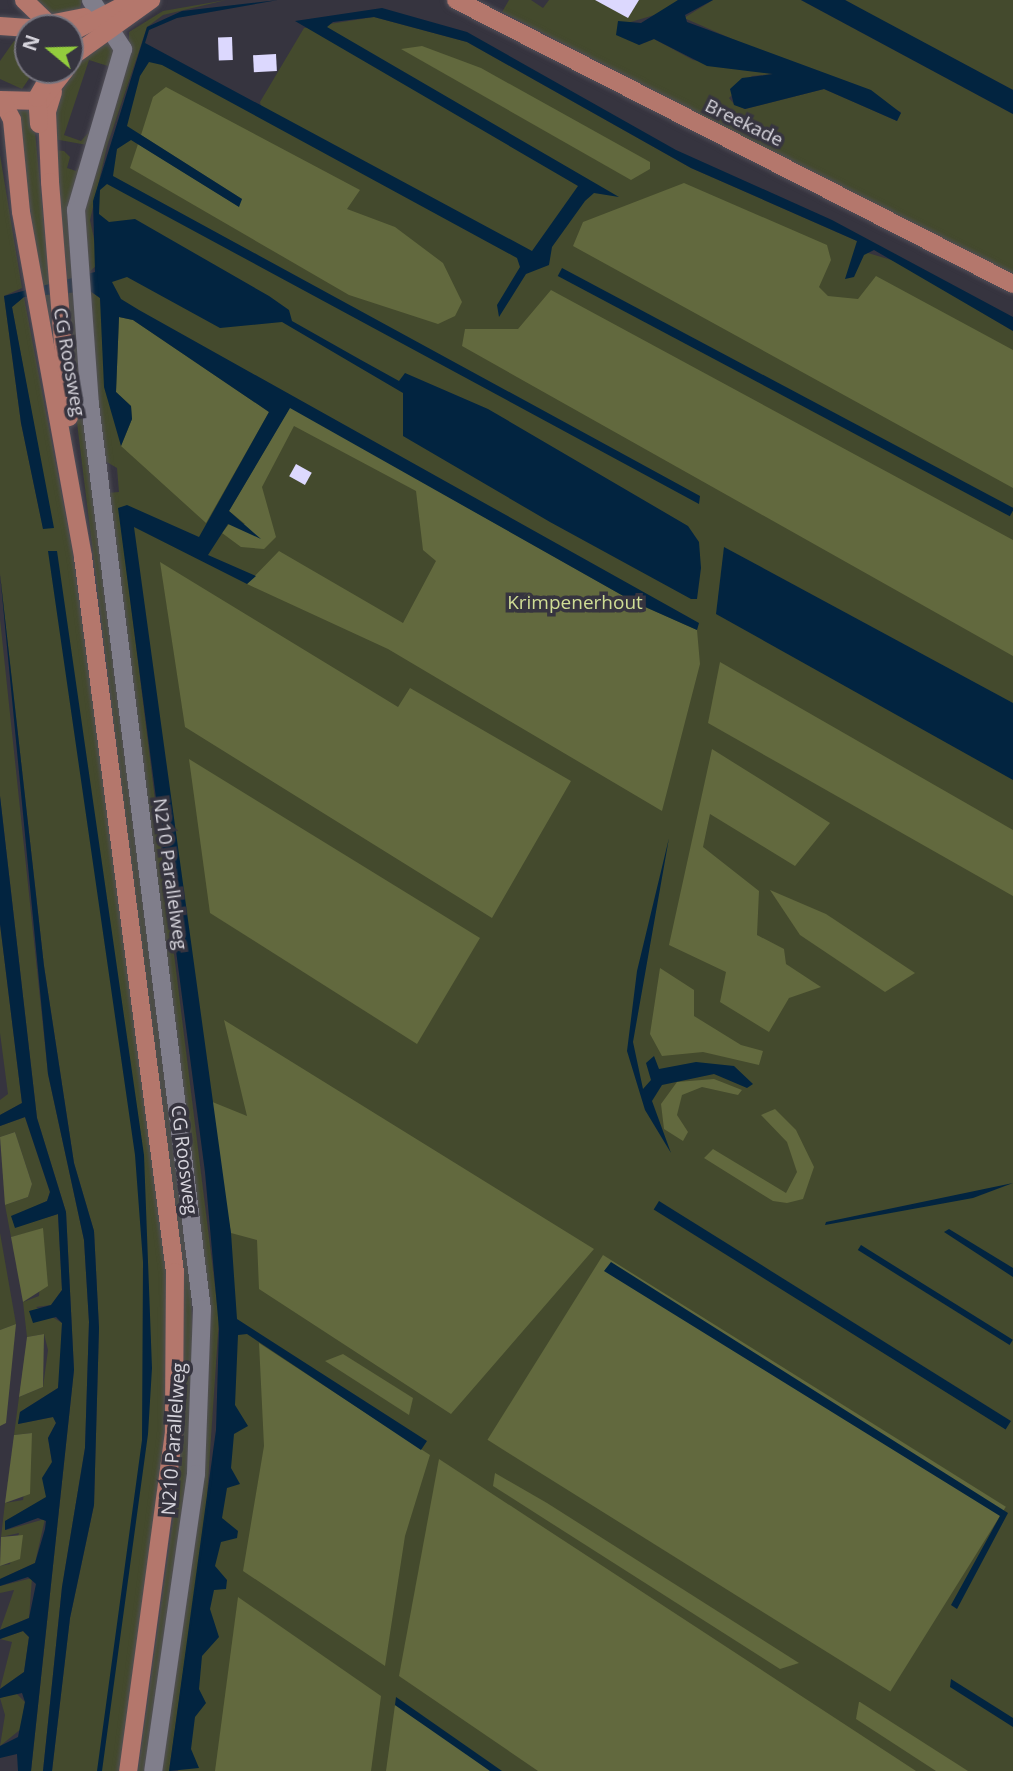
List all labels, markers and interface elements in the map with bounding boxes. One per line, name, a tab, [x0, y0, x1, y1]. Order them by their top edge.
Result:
north arrow	[14, 14, 84, 84]
text: N	[16, 31, 46, 54]
street label: Breekade	[701, 94, 787, 152]
street label: CG Roosweg	[48, 306, 90, 418]
park label: Krimpenerhout	[507, 592, 643, 614]
street label: N210 Parallelweg	[148, 797, 192, 951]
street label: CG Roosweg	[166, 1104, 202, 1216]
street label: N210 Parallelweg	[157, 1362, 191, 1516]

